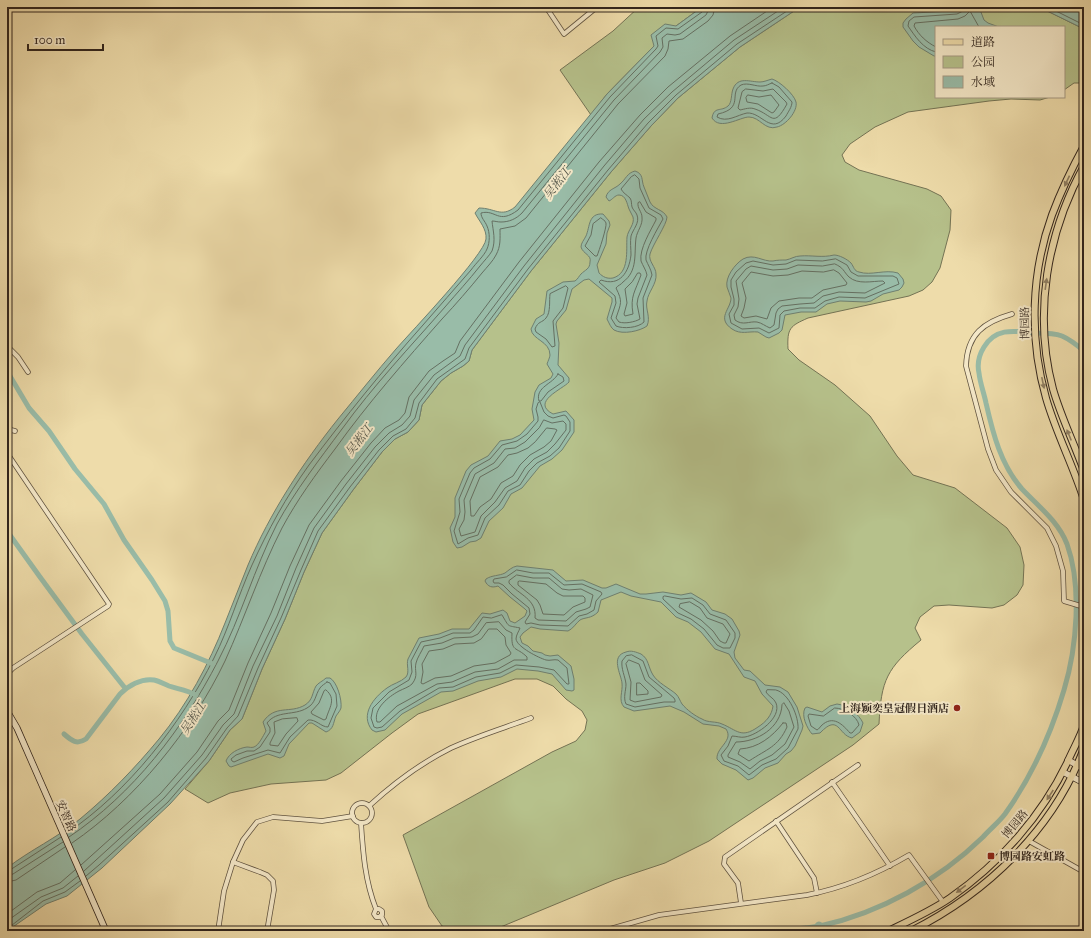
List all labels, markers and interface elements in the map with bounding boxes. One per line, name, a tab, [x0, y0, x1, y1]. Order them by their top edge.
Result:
scale bar	[28, 26, 103, 52]
legend	[935, 26, 1065, 98]
text: 100 m	[34, 33, 65, 47]
text: 道路	[971, 35, 995, 49]
text: 公园	[971, 55, 995, 69]
text: 水域	[971, 75, 995, 89]
water label: 吴淞江	[540, 163, 575, 201]
one-way arrow	[1064, 175, 1070, 187]
one-way arrow	[1043, 278, 1049, 290]
street label: 博园路	[1018, 306, 1032, 340]
one-way arrow	[1040, 377, 1046, 390]
water label: 吴淞江	[342, 420, 377, 458]
one-way arrow	[1066, 428, 1072, 440]
water label: 吴淞江	[177, 697, 210, 737]
place label: 上海颖奕皇冠假日酒店	[839, 702, 949, 715]
marker: 上海颖奕皇冠假日酒店	[952, 703, 962, 713]
one-way arrow	[1046, 790, 1054, 800]
street label: 安智路	[53, 798, 79, 834]
street label: 博园路	[999, 807, 1031, 841]
place label: 博园路安虹路	[999, 850, 1065, 863]
marker: 博园路安虹路	[986, 851, 996, 861]
one-way arrow	[956, 885, 967, 893]

